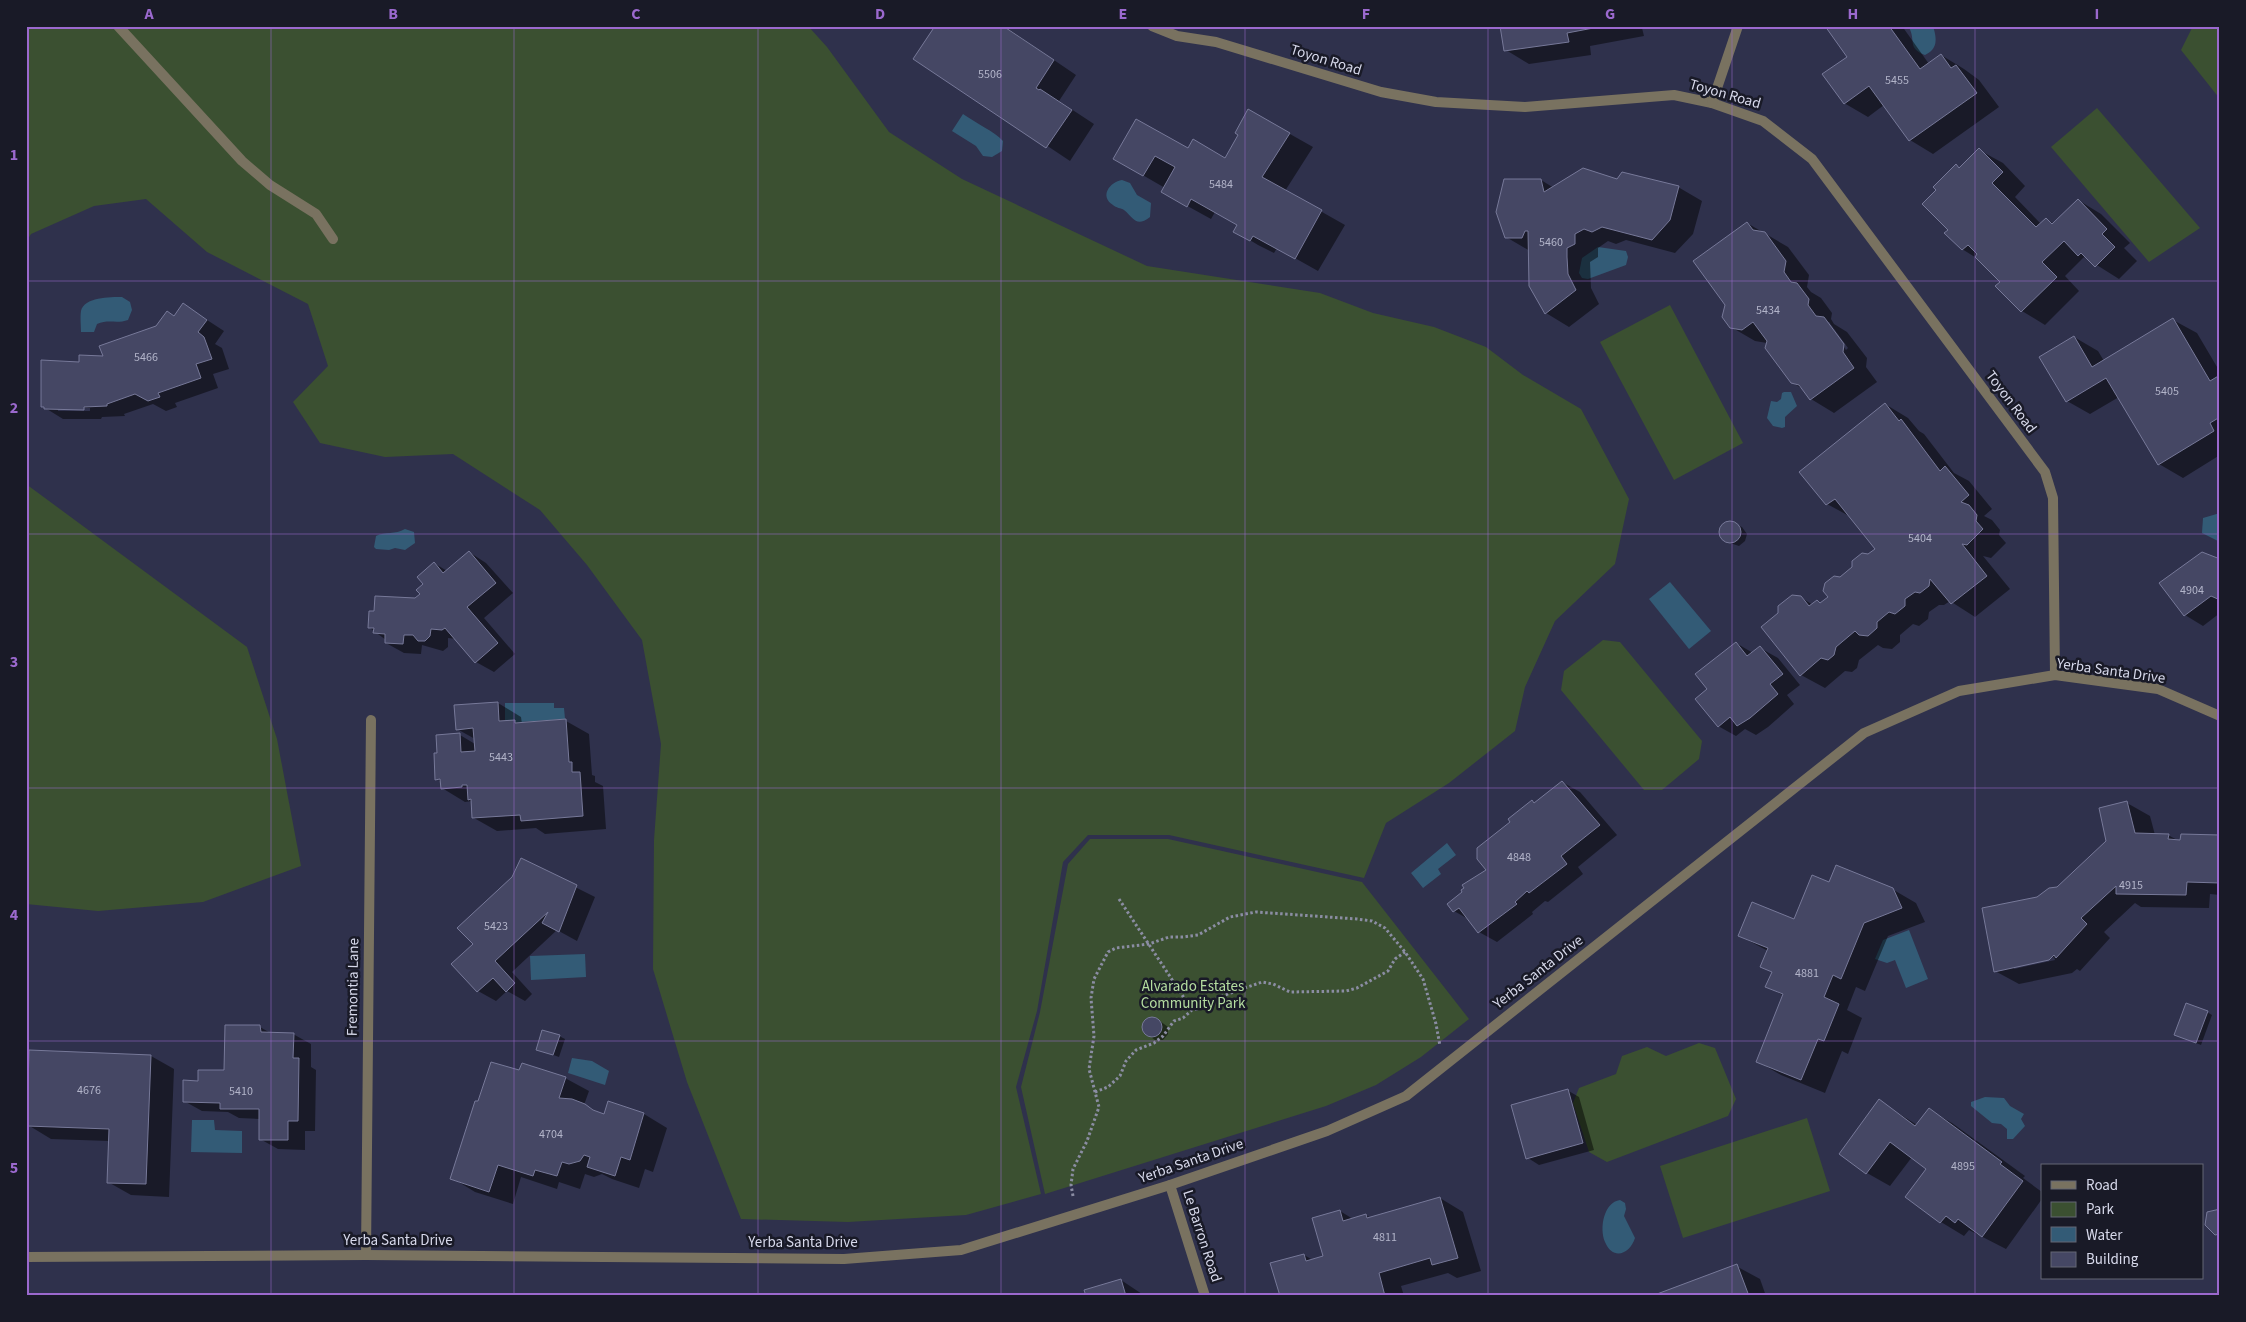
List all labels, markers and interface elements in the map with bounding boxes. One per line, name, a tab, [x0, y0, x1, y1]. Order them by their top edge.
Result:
text: A	[143, 3, 154, 25]
text: B	[388, 3, 398, 25]
text: C	[631, 3, 641, 25]
text: D	[875, 3, 885, 25]
text: E	[1119, 3, 1127, 25]
text: F	[1362, 3, 1370, 25]
text: G	[1605, 3, 1615, 25]
text: H	[1848, 3, 1858, 25]
text: I	[2095, 3, 2099, 25]
street label: Toyon Road	[1288, 39, 1364, 81]
house number: 5506	[978, 66, 1002, 83]
house number: 5455	[1885, 72, 1909, 89]
street label: Toyon Road	[1687, 74, 1763, 114]
text: 1	[10, 144, 18, 166]
house number: 5484	[1209, 176, 1233, 193]
house number: 5460	[1539, 234, 1563, 251]
house number: 5434	[1756, 302, 1780, 319]
house number: 5466	[134, 349, 158, 366]
street label: Toyon Road	[1980, 366, 2042, 438]
house number: 5405	[2155, 383, 2179, 400]
text: 2	[10, 397, 18, 419]
house number: 5404	[1908, 530, 1932, 547]
house number: 4904	[2180, 582, 2204, 599]
text: 3	[10, 651, 18, 673]
street label: Yerba Santa Drive	[2054, 653, 2167, 689]
house number: 5443	[489, 749, 513, 766]
house number: 4848	[1507, 849, 1531, 866]
house number: 4915	[2119, 877, 2143, 894]
text: 4	[10, 904, 19, 926]
house number: 5423	[484, 918, 508, 935]
street label: Yerba Santa Drive	[1488, 930, 1588, 1015]
street label: Fremontia Lane	[342, 938, 364, 1036]
house number: 4881	[1795, 965, 1819, 982]
park label: Alvarado Estates Community Park	[1141, 976, 1246, 1014]
house number: 4676	[77, 1082, 101, 1099]
house number: 5410	[229, 1083, 253, 1100]
house number: 4704	[539, 1126, 563, 1143]
street label: Yerba Santa Drive	[1135, 1133, 1246, 1189]
text: 5	[10, 1157, 18, 1179]
house number: 4895	[1951, 1158, 1975, 1175]
legend	[2041, 1164, 2204, 1280]
text: Road	[2086, 1175, 2118, 1196]
street label: Le Barron Road	[1177, 1187, 1227, 1285]
text: Park	[2086, 1199, 2115, 1220]
text: Water	[2086, 1225, 2123, 1246]
house number: 4811	[1373, 1229, 1397, 1246]
street label: Yerba Santa Drive	[342, 1230, 453, 1251]
street label: Yerba Santa Drive	[747, 1232, 858, 1253]
text: Building	[2086, 1249, 2139, 1270]

